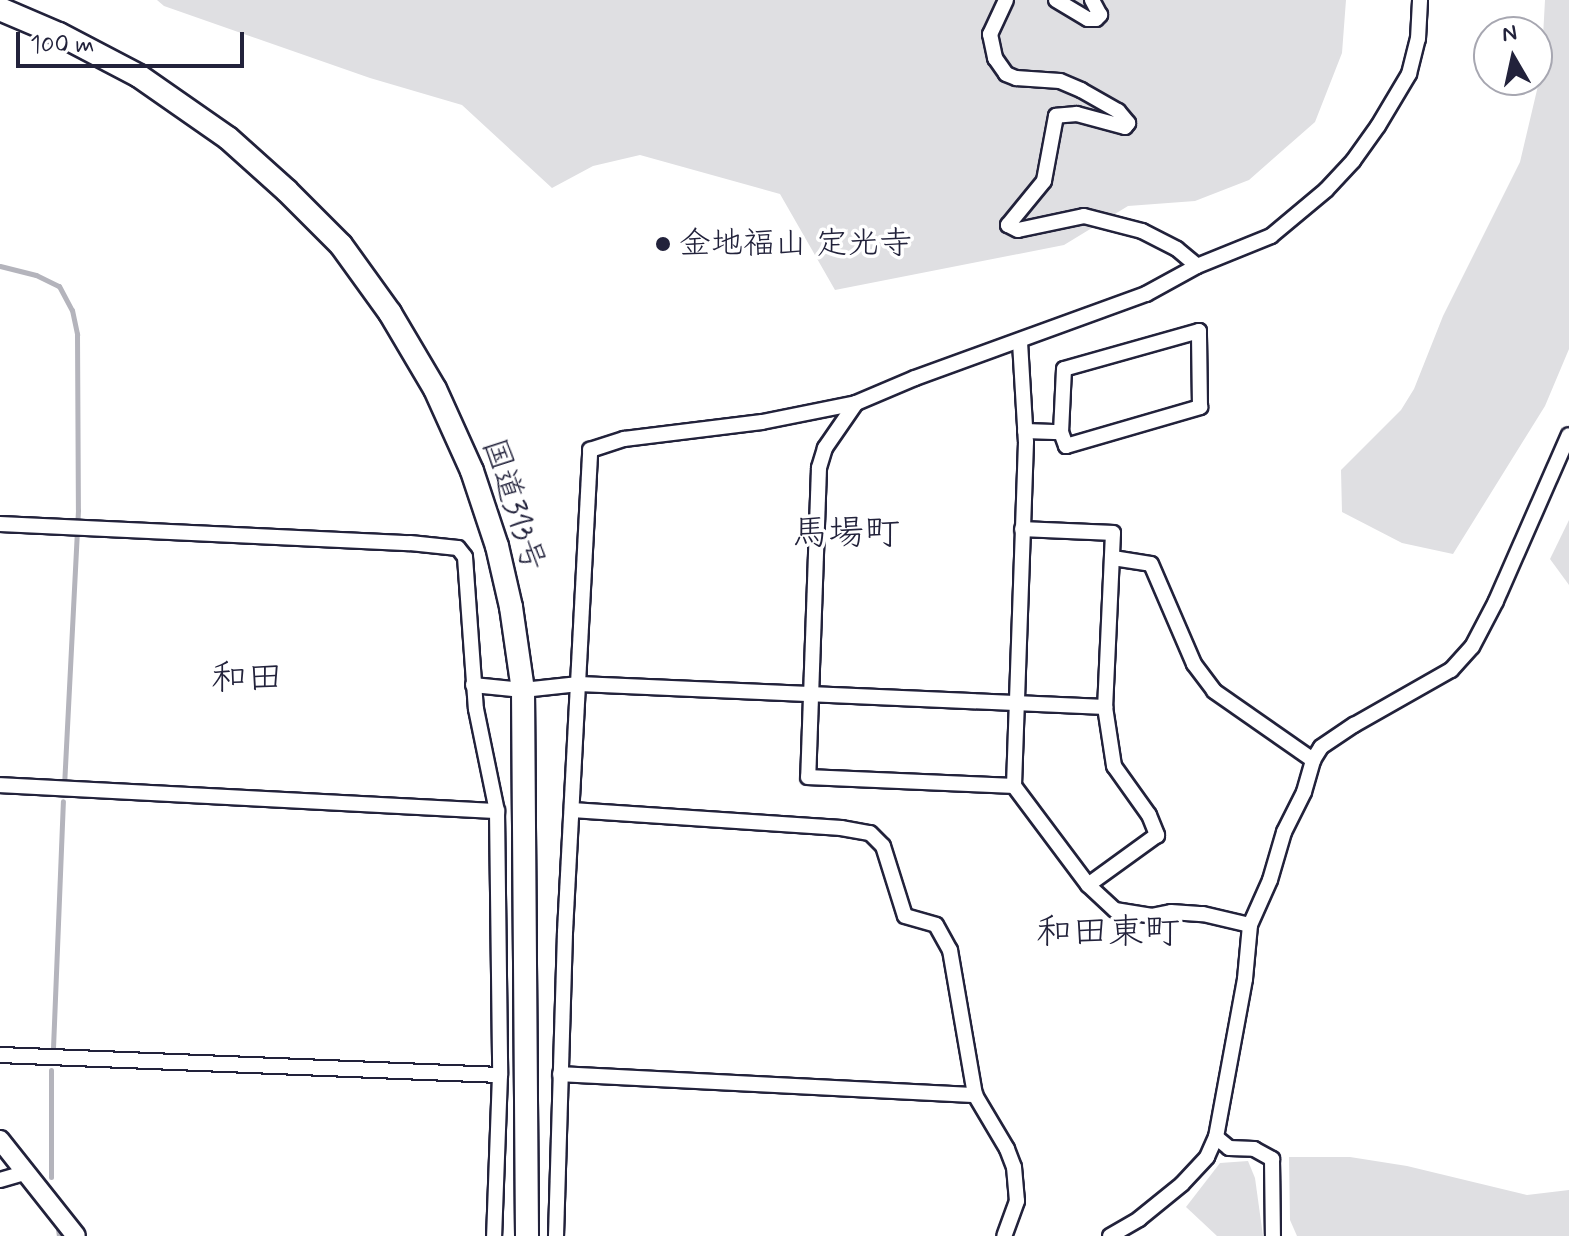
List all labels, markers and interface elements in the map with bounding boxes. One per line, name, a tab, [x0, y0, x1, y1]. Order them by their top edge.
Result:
scale bar	[20, 16, 248, 66]
north arrow	[1473, 16, 1553, 96]
text: N	[1500, 19, 1519, 49]
text: 100 m	[30, 30, 94, 61]
place label: 金地福山 定光寺	[679, 225, 912, 263]
marker: 金地福山 定光寺	[654, 235, 672, 253]
street label: 国道313号	[474, 434, 552, 576]
district label: 馬場町	[792, 513, 900, 557]
district label: 和田	[211, 658, 283, 702]
district label: 和田東町	[1036, 912, 1180, 956]

